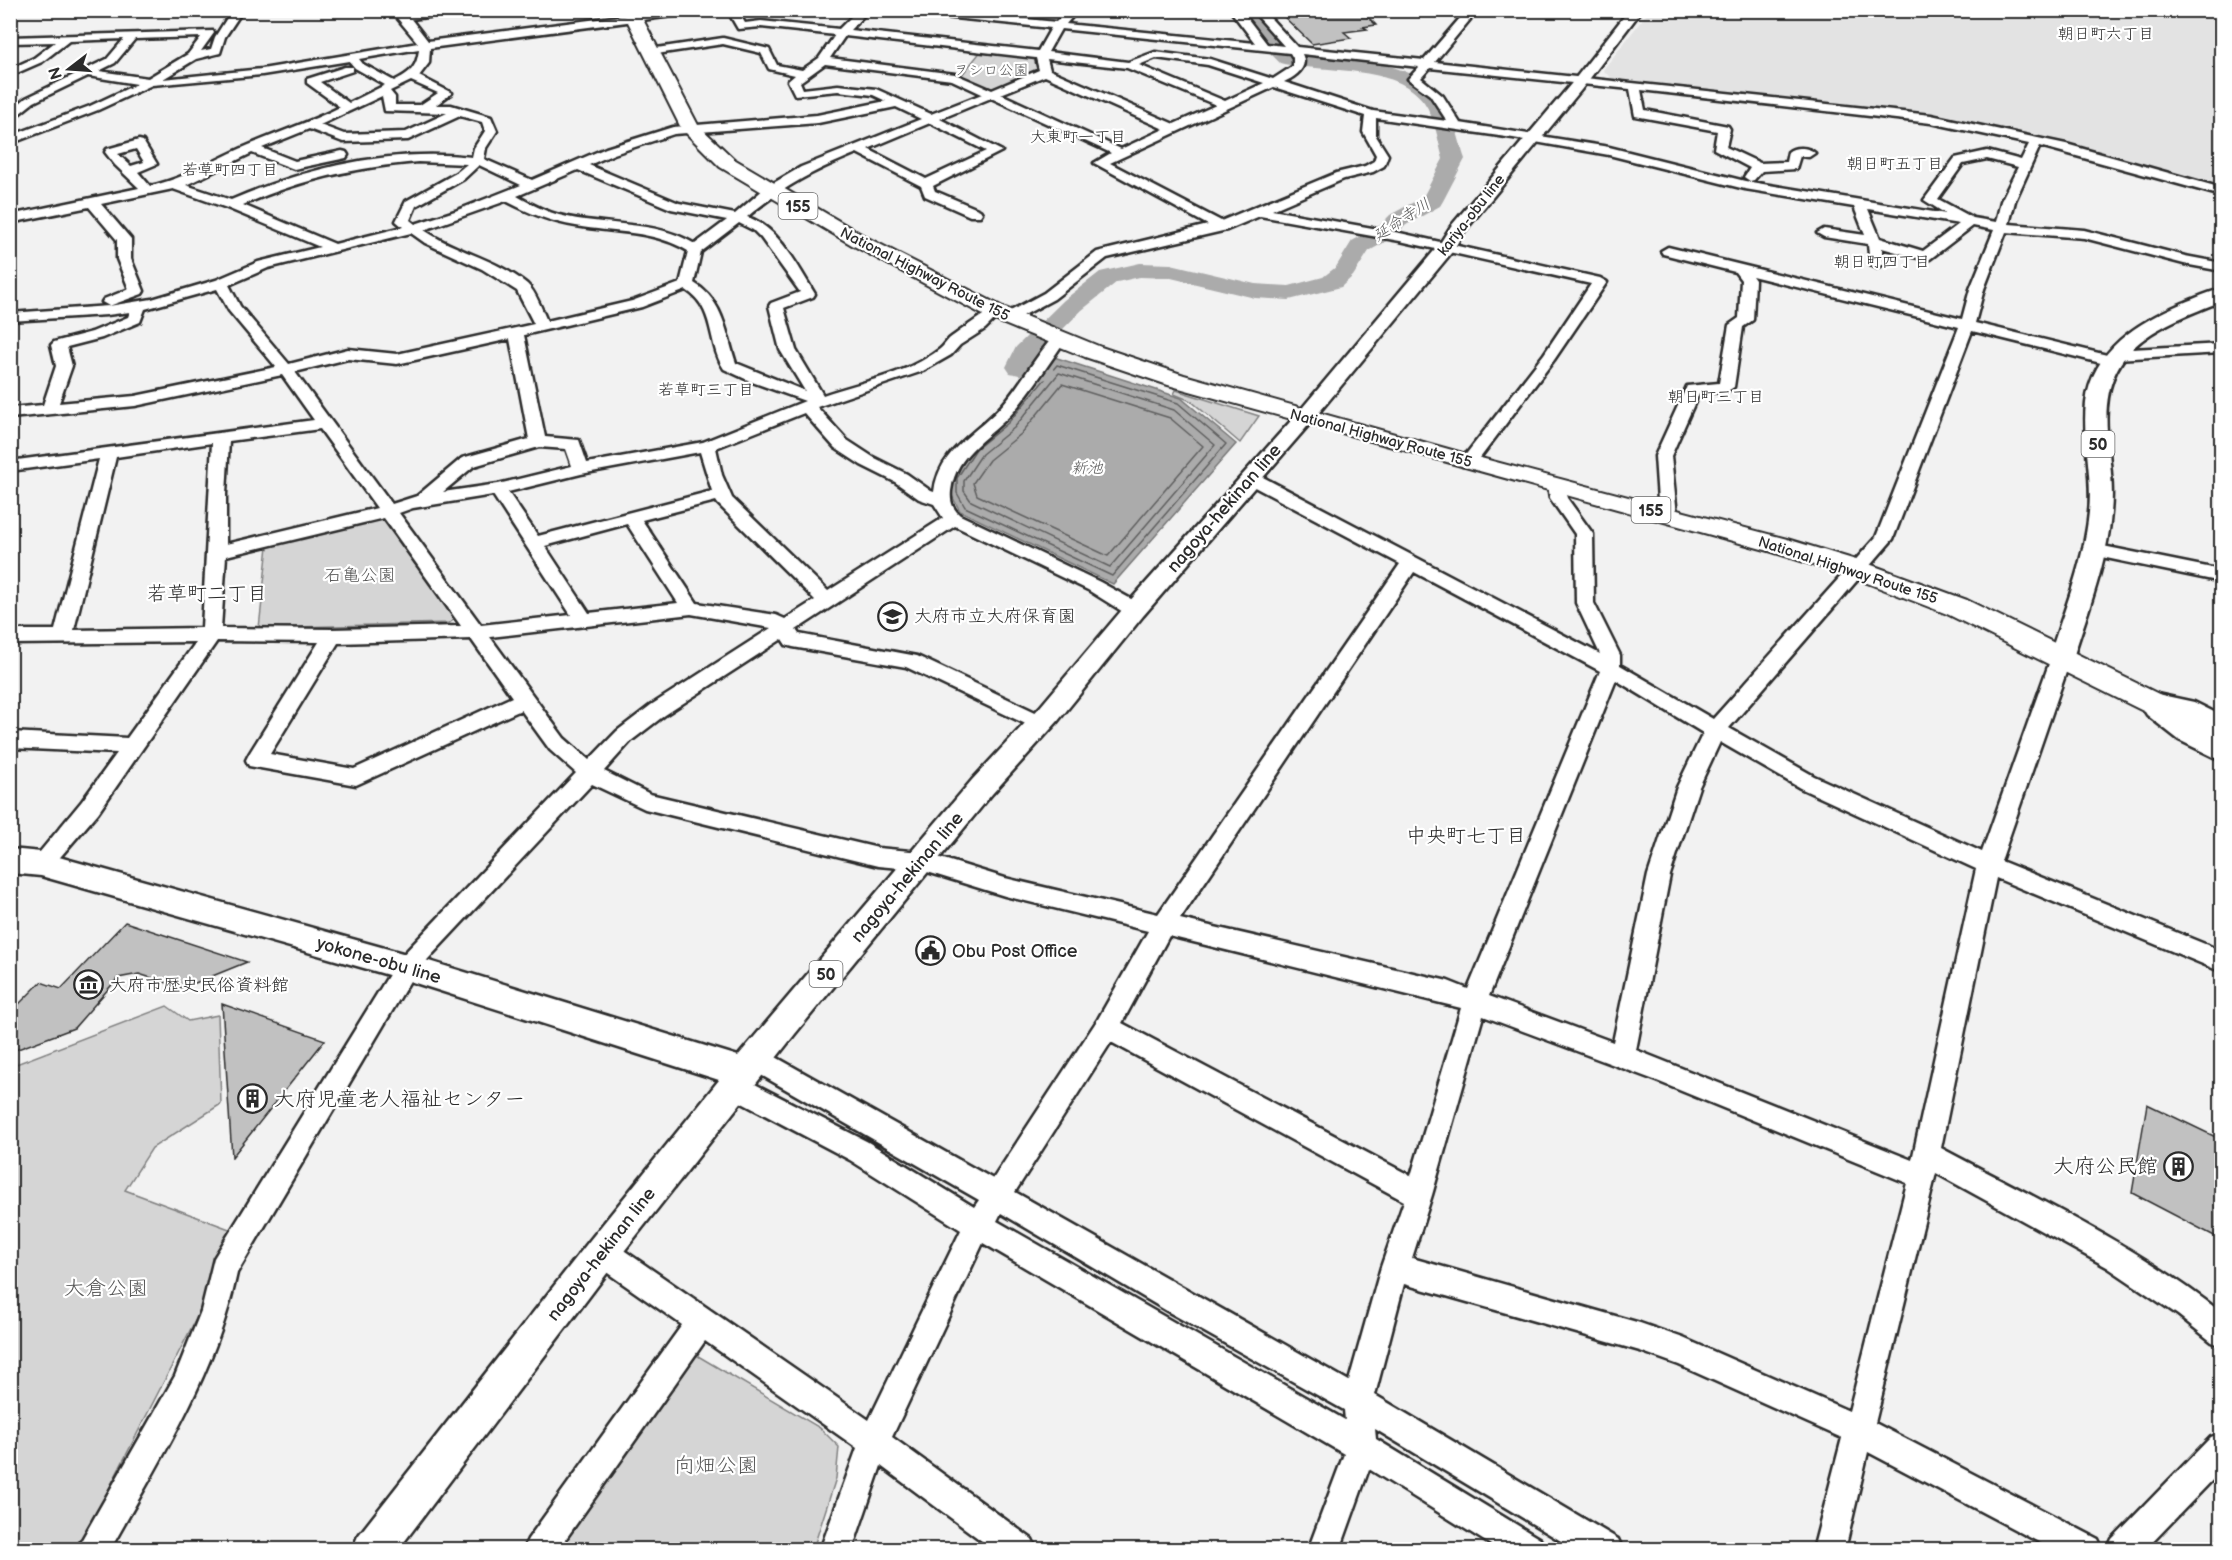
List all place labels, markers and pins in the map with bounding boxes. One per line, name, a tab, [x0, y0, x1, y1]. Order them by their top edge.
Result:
school or university icon: 大府市立大府保育園	[877, 600, 909, 632]
place label: 大府市立大府保育園	[914, 606, 1076, 627]
public building icon: Obu Post Office	[915, 935, 947, 967]
place label: Obu Post Office	[952, 941, 1078, 962]
museum icon: 大府市歴史民俗資料館	[72, 969, 104, 1001]
place label: 大府市歴史民俗資料館	[109, 975, 289, 996]
building icon: 大府児童老人福祉センター	[237, 1083, 269, 1115]
place label: 大府児童老人福祉センター	[274, 1087, 525, 1112]
building icon: 大府公民館	[2163, 1150, 2195, 1182]
place label: 大府公民館	[2053, 1154, 2158, 1179]

